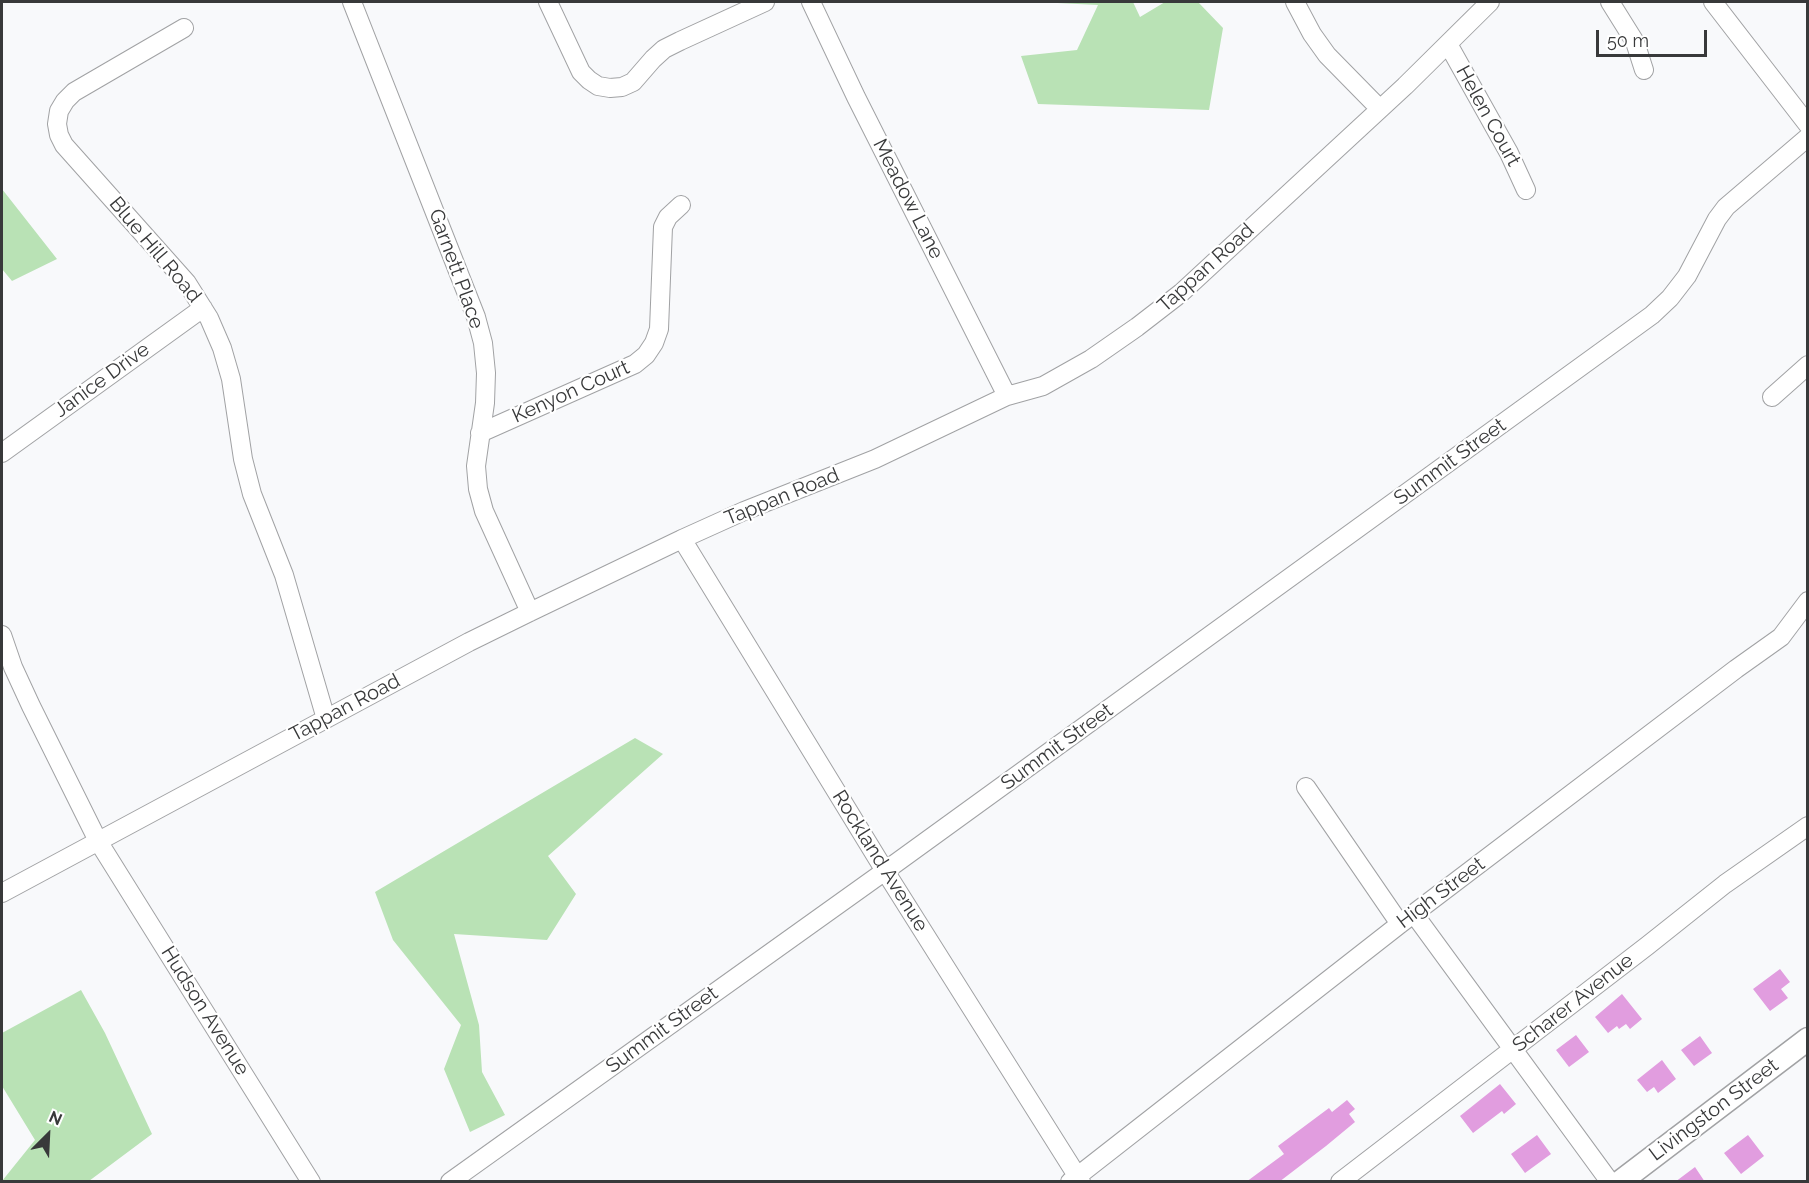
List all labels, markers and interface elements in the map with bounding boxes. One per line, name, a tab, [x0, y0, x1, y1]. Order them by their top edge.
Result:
scale bar	[1599, 18, 1710, 56]
text: 50 m	[1607, 30, 1649, 51]
street label: Helen Court	[1450, 61, 1526, 171]
street label: Meadow Lane	[868, 135, 948, 263]
street label: Blue Hill Road	[104, 192, 206, 308]
street label: Garnett Place	[423, 206, 489, 332]
street label: Tappan Road	[1153, 218, 1259, 318]
street label: Janice Drive	[50, 337, 154, 423]
street label: Kenyon Court	[509, 355, 633, 429]
street label: Summit Street	[1389, 413, 1511, 511]
street label: Tappan Road	[721, 463, 843, 531]
street label: Tappan Road	[286, 669, 404, 747]
street label: Summit Street	[996, 698, 1118, 796]
street label: Rockland Avenue	[827, 786, 933, 936]
street label: High Street	[1392, 852, 1490, 934]
street label: Hudson Avenue	[156, 942, 254, 1080]
street label: Scharer Avenue	[1508, 948, 1638, 1058]
street label: Summit Street	[601, 981, 723, 1079]
street label: Livingston Street	[1645, 1054, 1783, 1166]
north arrow	[18, 1105, 78, 1165]
text: N	[46, 1107, 65, 1129]

